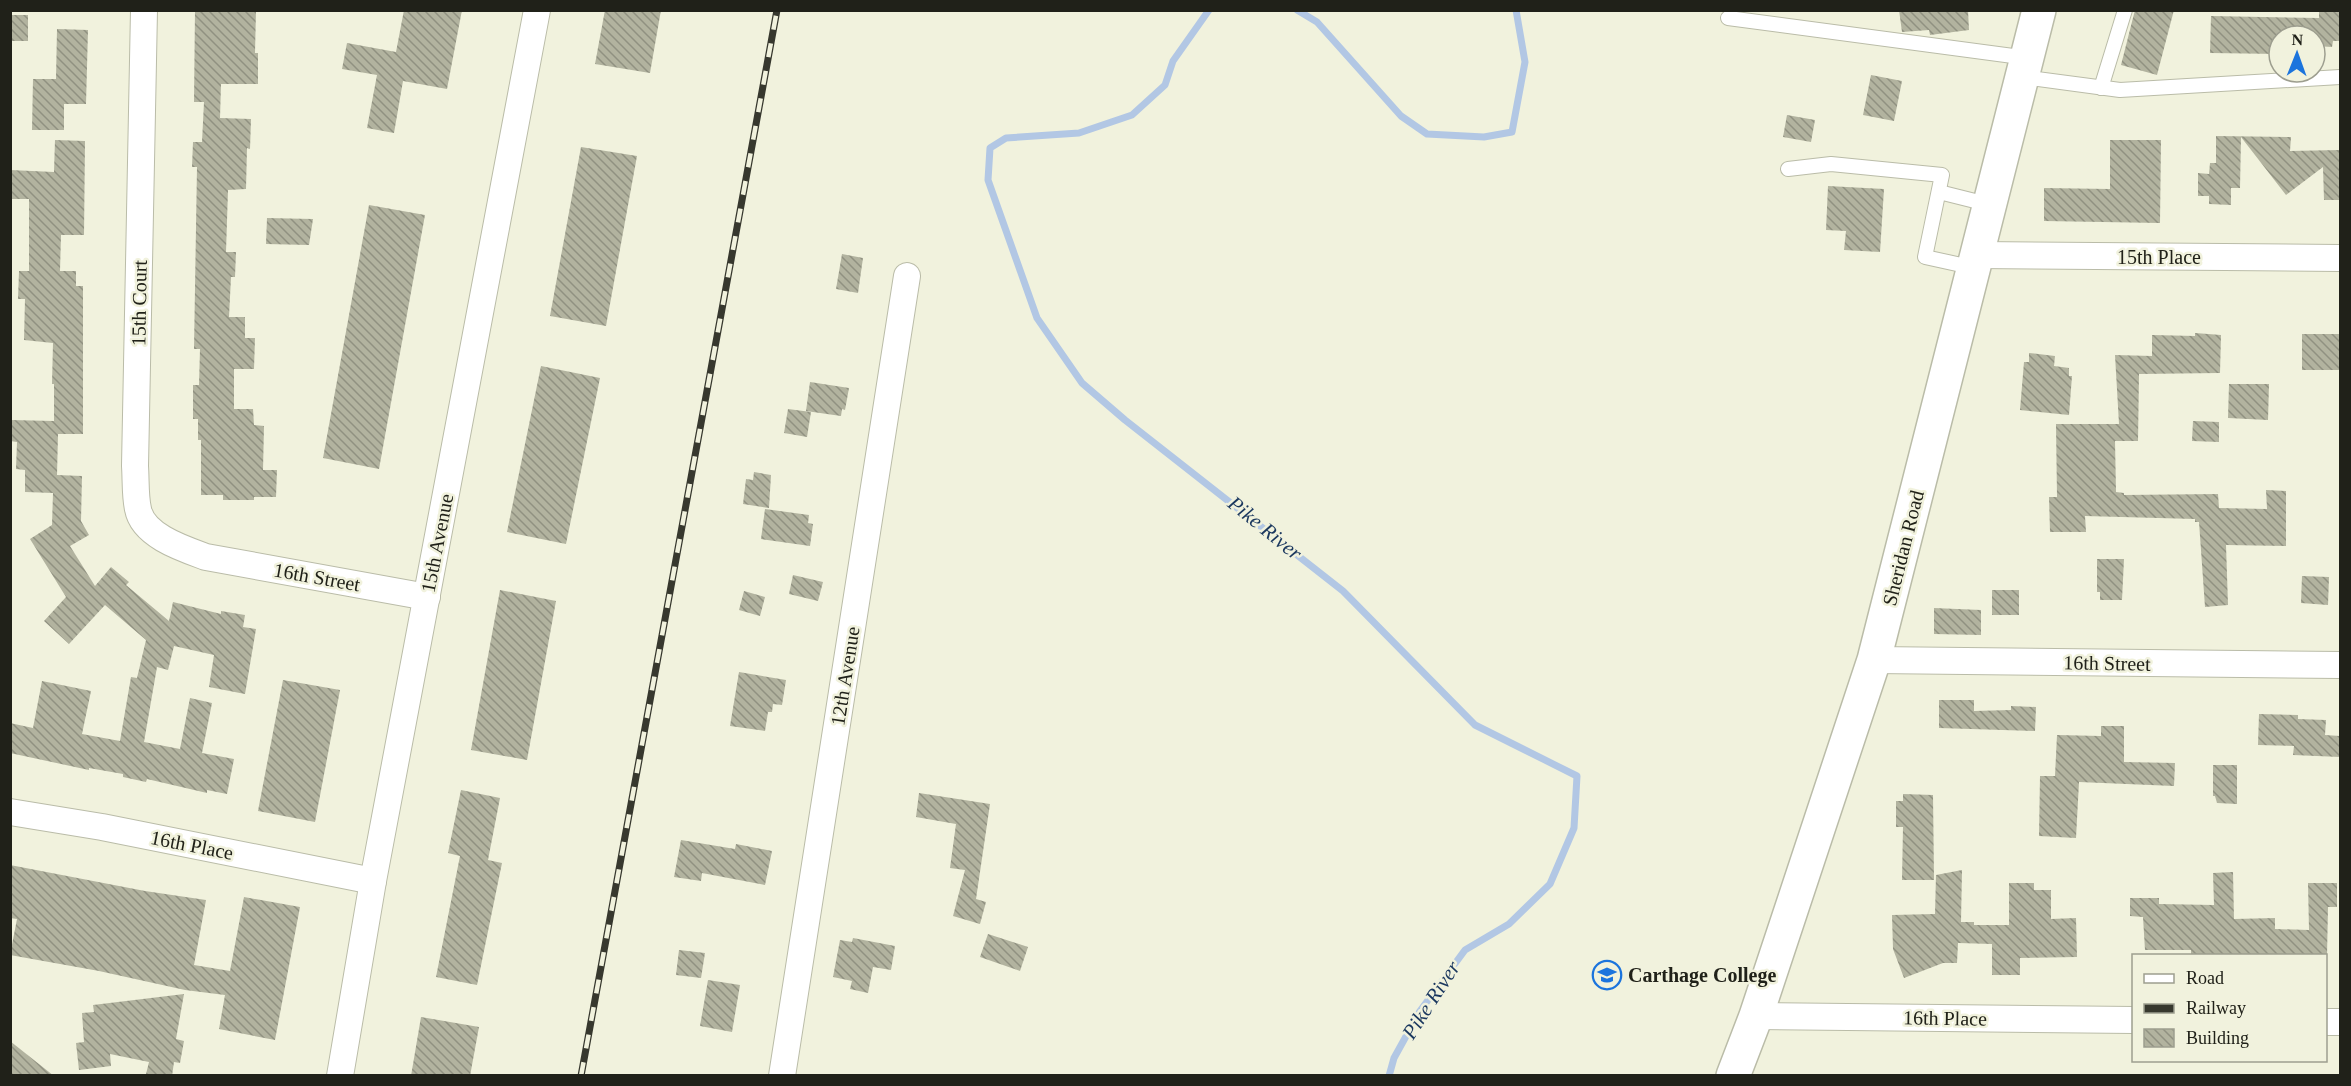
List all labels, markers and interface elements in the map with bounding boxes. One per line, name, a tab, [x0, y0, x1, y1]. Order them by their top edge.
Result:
north arrow	[2267, 24, 2327, 84]
text: N	[2291, 31, 2304, 48]
street label: 15th Place	[2117, 246, 2201, 268]
street label: 15th Court	[127, 259, 151, 346]
street label: Sheridan Road	[1878, 488, 1928, 608]
water label: Pike River	[1222, 490, 1307, 566]
street label: 15th Avenue	[417, 492, 457, 594]
street label: 16th Street	[272, 559, 362, 595]
street label: 12th Avenue	[826, 625, 864, 727]
street label: 16th Street	[2063, 651, 2151, 675]
street label: 16th Place	[149, 826, 235, 864]
legend	[2132, 954, 2327, 1062]
water label: Pike River	[1396, 956, 1465, 1044]
school or university icon: Carthage College	[1591, 959, 1623, 991]
place label: Carthage College	[1628, 964, 1776, 987]
text: Road	[2186, 968, 2224, 988]
text: Railway	[2186, 998, 2246, 1018]
street label: 16th Place	[1903, 1006, 1987, 1030]
text: Building	[2186, 1028, 2249, 1048]

